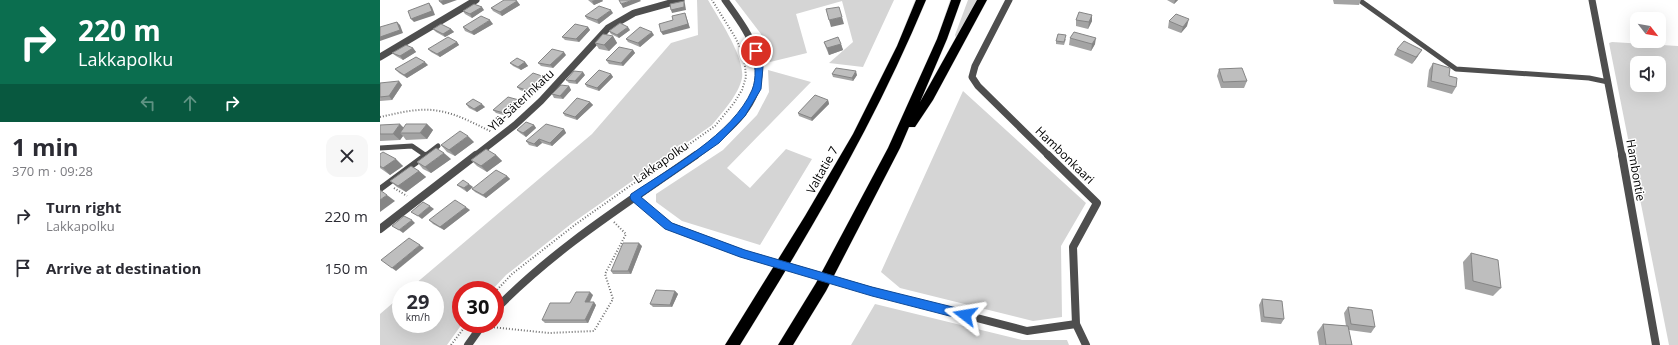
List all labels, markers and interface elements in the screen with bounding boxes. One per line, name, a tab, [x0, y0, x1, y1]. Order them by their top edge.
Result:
text: 220 m	[78, 11, 161, 49]
north arrow	[1630, 12, 1666, 48]
map controls	[1630, 12, 1666, 92]
icon: right	[12, 16, 64, 68]
pin	[739, 34, 773, 68]
icon: arrive	[745, 40, 767, 62]
text: Lakkapolku	[78, 47, 173, 71]
button: sound	[1630, 56, 1666, 92]
street label: Ylä-Säterinkatu	[484, 65, 558, 135]
icon: left	[137, 92, 159, 114]
icon: ahead	[179, 92, 201, 114]
icon: right	[221, 92, 243, 114]
street label: Hambonkaari	[1032, 122, 1098, 188]
text: 1 min	[12, 130, 79, 163]
button: close	[326, 135, 368, 177]
street label: Lakkapolku	[630, 137, 692, 187]
street label: Hambontie	[1622, 138, 1650, 203]
street label: Valtatie 7	[802, 143, 842, 197]
text: 370 m · 09:28	[12, 162, 93, 180]
text: Turn right	[46, 197, 121, 217]
icon: right	[12, 205, 34, 227]
text: 220 m	[324, 206, 368, 226]
text: Lakkapolku	[46, 217, 115, 235]
icon: arrive	[12, 257, 34, 279]
text: Arrive at destination	[46, 258, 201, 278]
text: 150 m	[324, 258, 368, 278]
speed limit sign: 30	[452, 281, 504, 333]
text: 29	[407, 288, 429, 315]
position arrow	[944, 294, 986, 336]
text: km/h	[406, 310, 430, 324]

